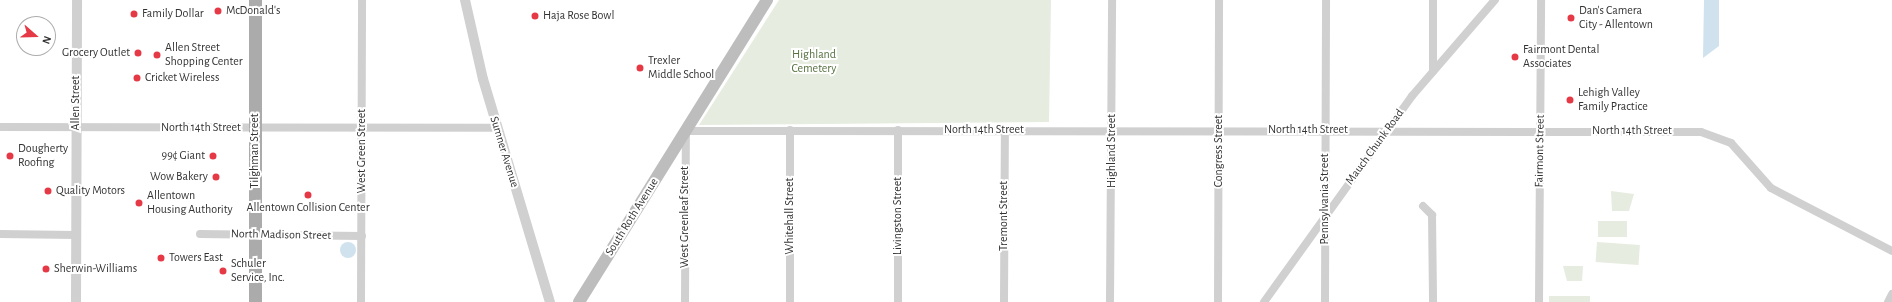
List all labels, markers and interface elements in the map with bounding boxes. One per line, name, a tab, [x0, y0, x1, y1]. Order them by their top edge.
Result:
place label: McDonald's	[226, 4, 280, 18]
place label: Dan's Camera City - Allentown	[1579, 4, 1653, 32]
marker: McDonald's	[213, 6, 223, 16]
place label: Family Dollar	[142, 7, 204, 21]
marker: Family Dollar	[129, 9, 139, 19]
place label: Haja Rose Bowl	[543, 9, 614, 23]
marker: Haja Rose Bowl	[530, 11, 540, 21]
marker: Dan's Camera City - Allentown	[1566, 13, 1576, 23]
north arrow	[16, 16, 56, 56]
text: N	[40, 34, 53, 45]
place label: Allen Street Shopping Center	[165, 41, 243, 69]
place label: Fairmont Dental Associates	[1523, 43, 1599, 71]
place label: Grocery Outlet	[62, 46, 130, 60]
marker: Grocery Outlet	[133, 48, 143, 58]
park label: Highland Cemetery	[792, 48, 836, 76]
marker: Allen Street Shopping Center	[152, 50, 162, 60]
marker: Fairmont Dental Associates	[1510, 52, 1520, 62]
place label: Trexler Middle School	[648, 54, 714, 82]
marker: Trexler Middle School	[635, 63, 645, 73]
place label: Cricket Wireless	[145, 71, 219, 85]
marker: Cricket Wireless	[132, 73, 142, 83]
street label: Allen Street	[69, 76, 83, 130]
place label: Lehigh Valley Family Practice	[1578, 86, 1648, 114]
marker: Lehigh Valley Family Practice	[1565, 95, 1575, 105]
street label: Mauch Chunk Road	[1343, 106, 1407, 188]
street label: West Green Street	[355, 109, 369, 193]
street label: Tilghman Street	[248, 113, 262, 189]
street label: Highland Street	[1105, 114, 1119, 188]
street label: Fairmont Street	[1532, 114, 1548, 188]
street label: Sumner Avenue	[486, 115, 522, 189]
street label: Congress Street	[1212, 115, 1226, 187]
street label: North 14th Street	[161, 121, 241, 135]
street label: North 14th Street	[944, 123, 1024, 137]
street label: North 14th Street	[1268, 123, 1348, 137]
street label: North 14th Street	[1592, 124, 1672, 138]
place label: Dougherty Roofing	[18, 142, 68, 170]
place label: 99¢ Giant	[162, 149, 205, 163]
marker: Dougherty Roofing	[5, 151, 15, 161]
marker: 99¢ Giant	[208, 151, 218, 161]
street label: Pennsylvania Street	[1318, 153, 1332, 245]
street label: West Greenleaf Street	[678, 166, 692, 268]
place label: Wow Bakery	[150, 170, 208, 184]
marker: Wow Bakery	[211, 172, 221, 182]
street label: South Roth Avenue	[602, 176, 662, 258]
street label: Livingston Street	[891, 177, 905, 255]
street label: Whitehall Street	[783, 178, 797, 254]
street label: Tremont Street	[997, 181, 1011, 251]
place label: Quality Motors	[56, 184, 125, 198]
marker: Quality Motors	[43, 186, 53, 196]
place label: Allentown Housing Authority	[147, 189, 233, 217]
marker: Allentown Collision Center	[303, 190, 313, 200]
marker: Allentown Housing Authority	[134, 198, 144, 208]
place label: Allentown Collision Center	[246, 201, 370, 215]
street label: North Madison Street	[231, 227, 331, 243]
place label: Towers East	[169, 251, 223, 265]
marker: Towers East	[156, 253, 166, 263]
place label: Schuler Service, Inc.	[231, 257, 285, 285]
place label: Sherwin-Williams	[54, 262, 137, 276]
marker: Sherwin-Williams	[41, 264, 51, 274]
marker: Schuler Service, Inc.	[218, 266, 228, 276]

